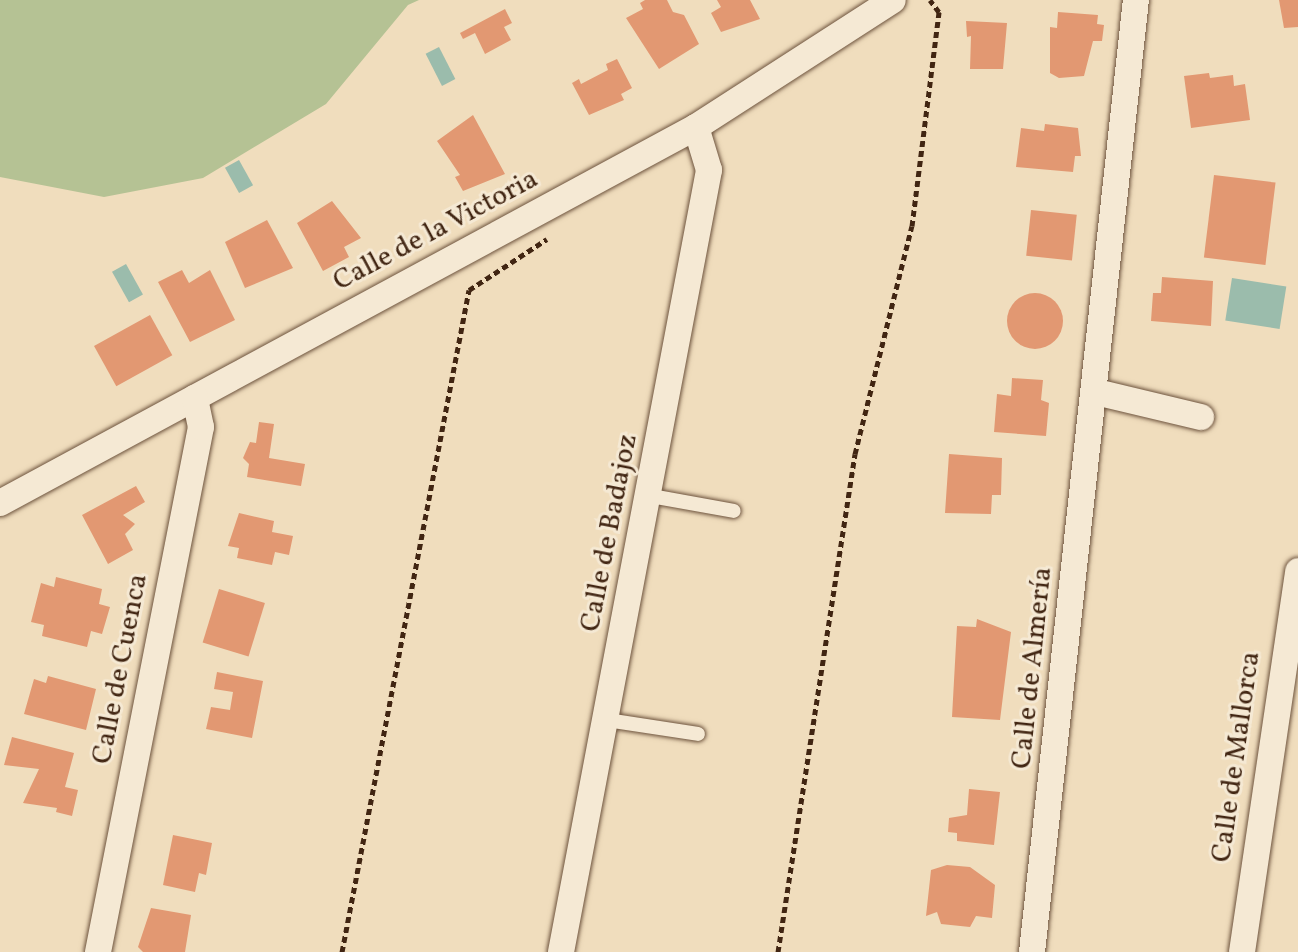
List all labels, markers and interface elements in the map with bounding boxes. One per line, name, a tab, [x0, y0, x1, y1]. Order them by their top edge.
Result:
street label: Calle de la Victoria	[328, 163, 544, 299]
street label: Calle de Badajoz	[574, 431, 646, 635]
street label: Calle de Almería	[1006, 565, 1060, 771]
street label: Calle de Cuenca	[86, 571, 156, 767]
street label: Calle de Mallorca	[1206, 650, 1268, 864]

